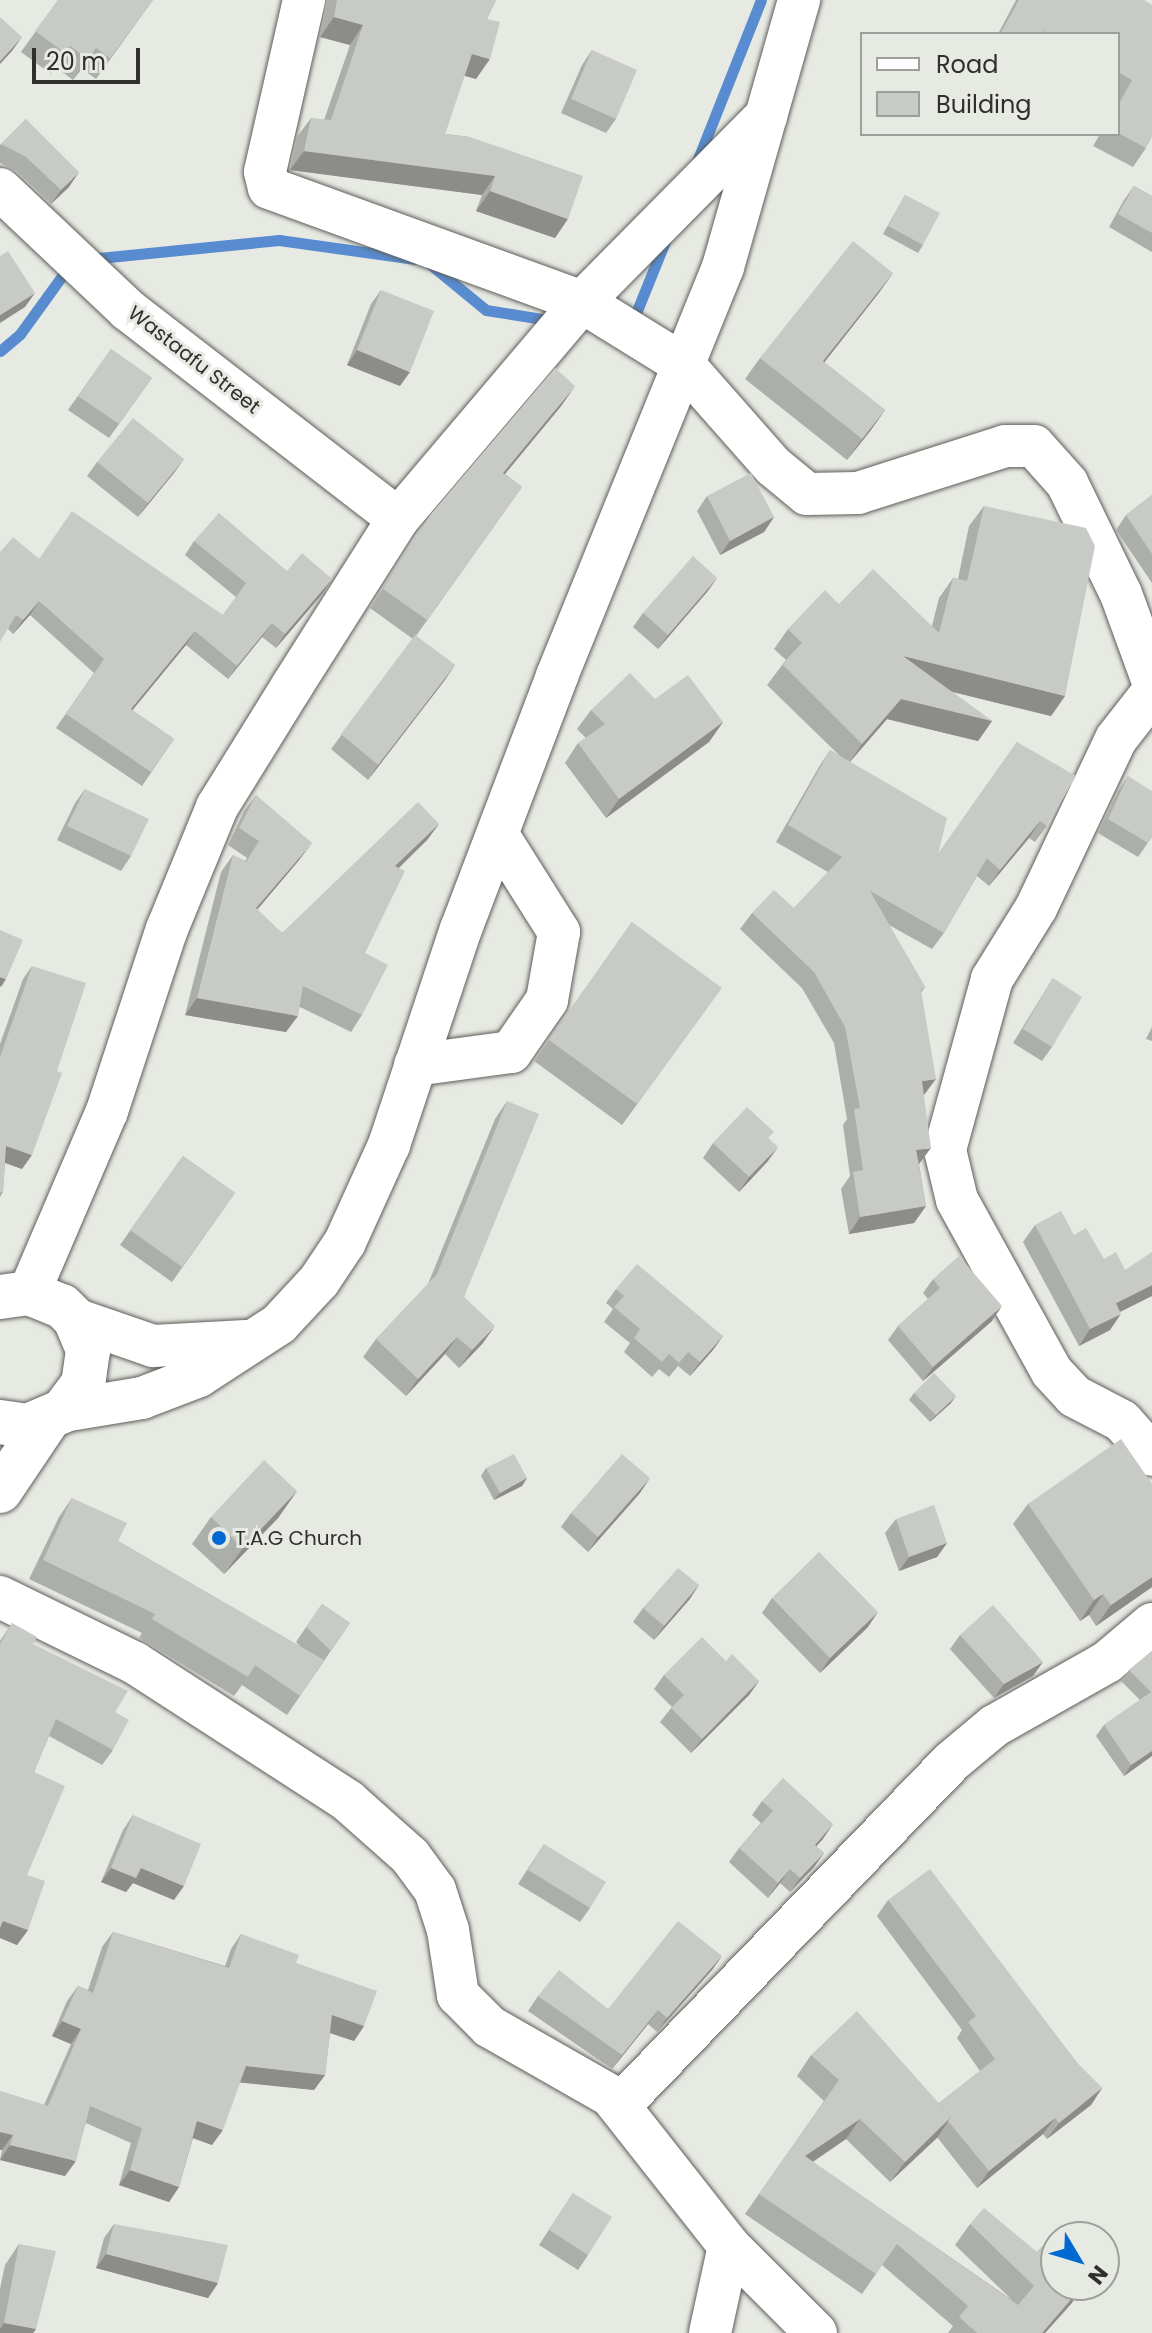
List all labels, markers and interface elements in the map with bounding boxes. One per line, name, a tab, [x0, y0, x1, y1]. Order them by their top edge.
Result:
scale bar	[36, 32, 144, 82]
legend	[860, 32, 1120, 136]
text: 20 m	[46, 45, 106, 78]
text: Road	[936, 48, 998, 81]
text: Building	[936, 88, 1032, 121]
street label: Wastaafu Street	[123, 301, 265, 419]
place label: T.A.G Church	[235, 1526, 362, 1550]
marker: T.A.G Church	[210, 1529, 228, 1547]
north arrow	[1040, 2221, 1120, 2301]
text: N	[1080, 2259, 1115, 2291]

